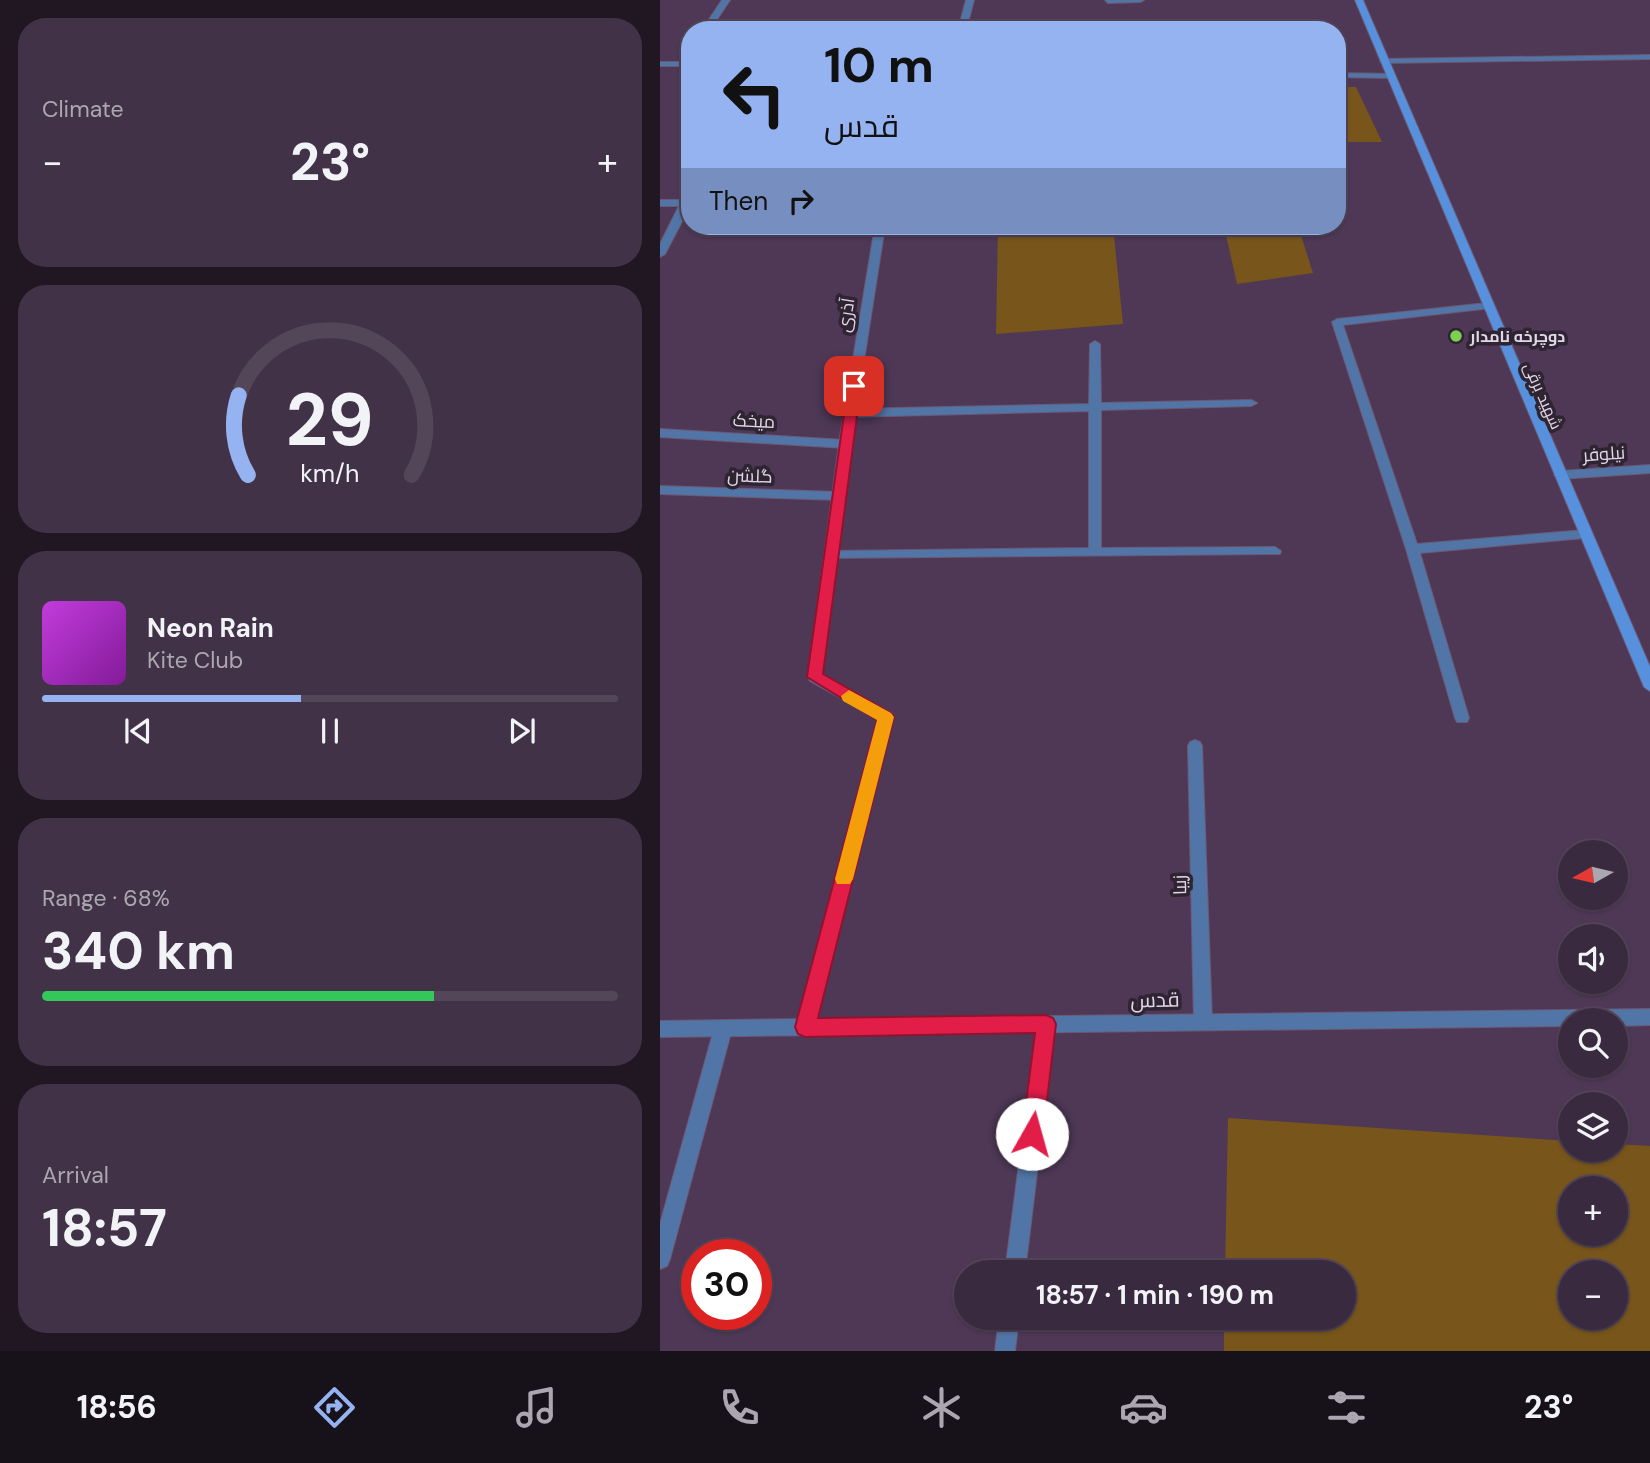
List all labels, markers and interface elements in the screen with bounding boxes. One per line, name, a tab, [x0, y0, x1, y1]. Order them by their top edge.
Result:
text: 10 m	[824, 33, 934, 97]
icon: left	[709, 49, 800, 140]
text: Climate	[42, 94, 124, 124]
text: قدس	[824, 105, 899, 147]
text: 23°	[290, 128, 370, 196]
text: −	[42, 137, 63, 187]
text: +	[597, 137, 618, 187]
icon: right	[782, 182, 820, 220]
text: Then	[709, 184, 768, 218]
street label: آذری	[831, 296, 861, 334]
place label: دوچرخه نامدار	[1469, 326, 1565, 348]
marker: دوچرخه نامدار	[1448, 328, 1464, 344]
pin	[824, 356, 884, 416]
street label: شهید برقی	[1519, 359, 1567, 433]
icon: arrive	[835, 367, 873, 405]
text: 29	[286, 373, 374, 468]
street label: میخک	[732, 408, 776, 434]
street label: نیلوفر	[1581, 441, 1626, 468]
text: km/h	[300, 457, 360, 490]
street label: گلشن	[727, 463, 773, 489]
text: Neon Rain	[147, 611, 274, 645]
text: Kite Club	[147, 645, 243, 675]
icon: previous	[119, 712, 157, 750]
icon: pause	[311, 712, 349, 750]
icon: next	[503, 712, 541, 750]
north arrow	[1558, 840, 1628, 910]
map controls	[1558, 840, 1628, 1330]
street label: زیبا	[1168, 875, 1192, 895]
text: Range · 68%	[42, 883, 170, 913]
text: 340 km	[42, 917, 235, 985]
button: sound	[1558, 924, 1628, 994]
street label: قدس	[1130, 986, 1180, 1014]
button: search	[1558, 1008, 1628, 1078]
button: layers	[1558, 1092, 1628, 1162]
position arrow	[995, 1097, 1069, 1171]
text: Arrival	[42, 1160, 109, 1190]
button: +	[1558, 1176, 1628, 1246]
text: 18:57	[42, 1194, 167, 1262]
speed limit sign: 30	[681, 1239, 772, 1330]
button: −	[1558, 1260, 1628, 1330]
text: 18:57 · 1 min · 190 m	[1036, 1278, 1274, 1312]
icon: directions	[310, 1383, 359, 1432]
icon: music	[512, 1383, 561, 1432]
icon: phone	[715, 1383, 764, 1432]
icon: climate	[917, 1383, 966, 1432]
icon: car	[1119, 1383, 1168, 1432]
icon: filters	[1322, 1383, 1371, 1432]
text: 18:56	[77, 1386, 157, 1428]
text: 23°	[1524, 1386, 1573, 1428]

